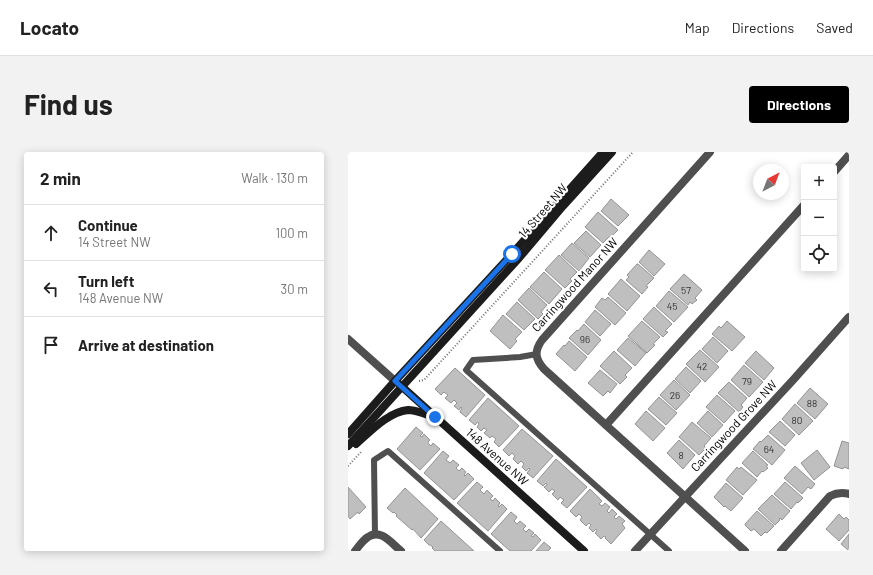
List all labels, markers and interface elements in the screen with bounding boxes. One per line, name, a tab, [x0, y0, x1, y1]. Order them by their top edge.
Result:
text: Locato	[20, 16, 79, 39]
text: Map	[685, 19, 710, 36]
text: Directions	[732, 19, 794, 36]
text: Saved	[816, 19, 853, 36]
button: Directions	[749, 86, 849, 123]
text: Find us	[24, 87, 113, 121]
north arrow	[753, 164, 789, 200]
map controls	[801, 164, 837, 272]
button: +	[801, 164, 837, 200]
text: 2 min	[40, 168, 81, 188]
text: Walk · 130 m	[241, 170, 308, 186]
street label: 14 Street NW	[515, 180, 570, 240]
button: −	[801, 200, 837, 236]
text: Continue	[78, 216, 138, 234]
icon: ahead	[40, 222, 62, 244]
text: 100 m	[275, 225, 308, 241]
text: 14 Street NW	[78, 234, 151, 250]
street label: Carringwood Manor NW	[528, 234, 620, 334]
button: locate	[801, 236, 837, 272]
route start	[503, 245, 521, 263]
text: Turn left	[78, 272, 134, 290]
icon: left	[40, 278, 62, 300]
text: 30 m	[281, 281, 308, 297]
house number: 57	[681, 284, 691, 296]
text: 148 Avenue NW	[78, 290, 163, 306]
house number: 45	[667, 300, 677, 312]
house number: 96	[580, 333, 590, 345]
icon: arrive	[40, 334, 62, 356]
text: Arrive at destination	[78, 336, 214, 354]
house number: 42	[697, 360, 707, 372]
house number: 79	[742, 375, 752, 387]
street label: Carringwood Grove NW	[687, 377, 779, 474]
house number: 26	[670, 389, 680, 401]
house number: 88	[807, 397, 817, 409]
route end	[426, 408, 444, 426]
house number: 80	[792, 414, 802, 426]
street label: 148 Avenue NW	[464, 425, 532, 488]
house number: 64	[764, 443, 774, 455]
house number: 8	[678, 449, 684, 461]

